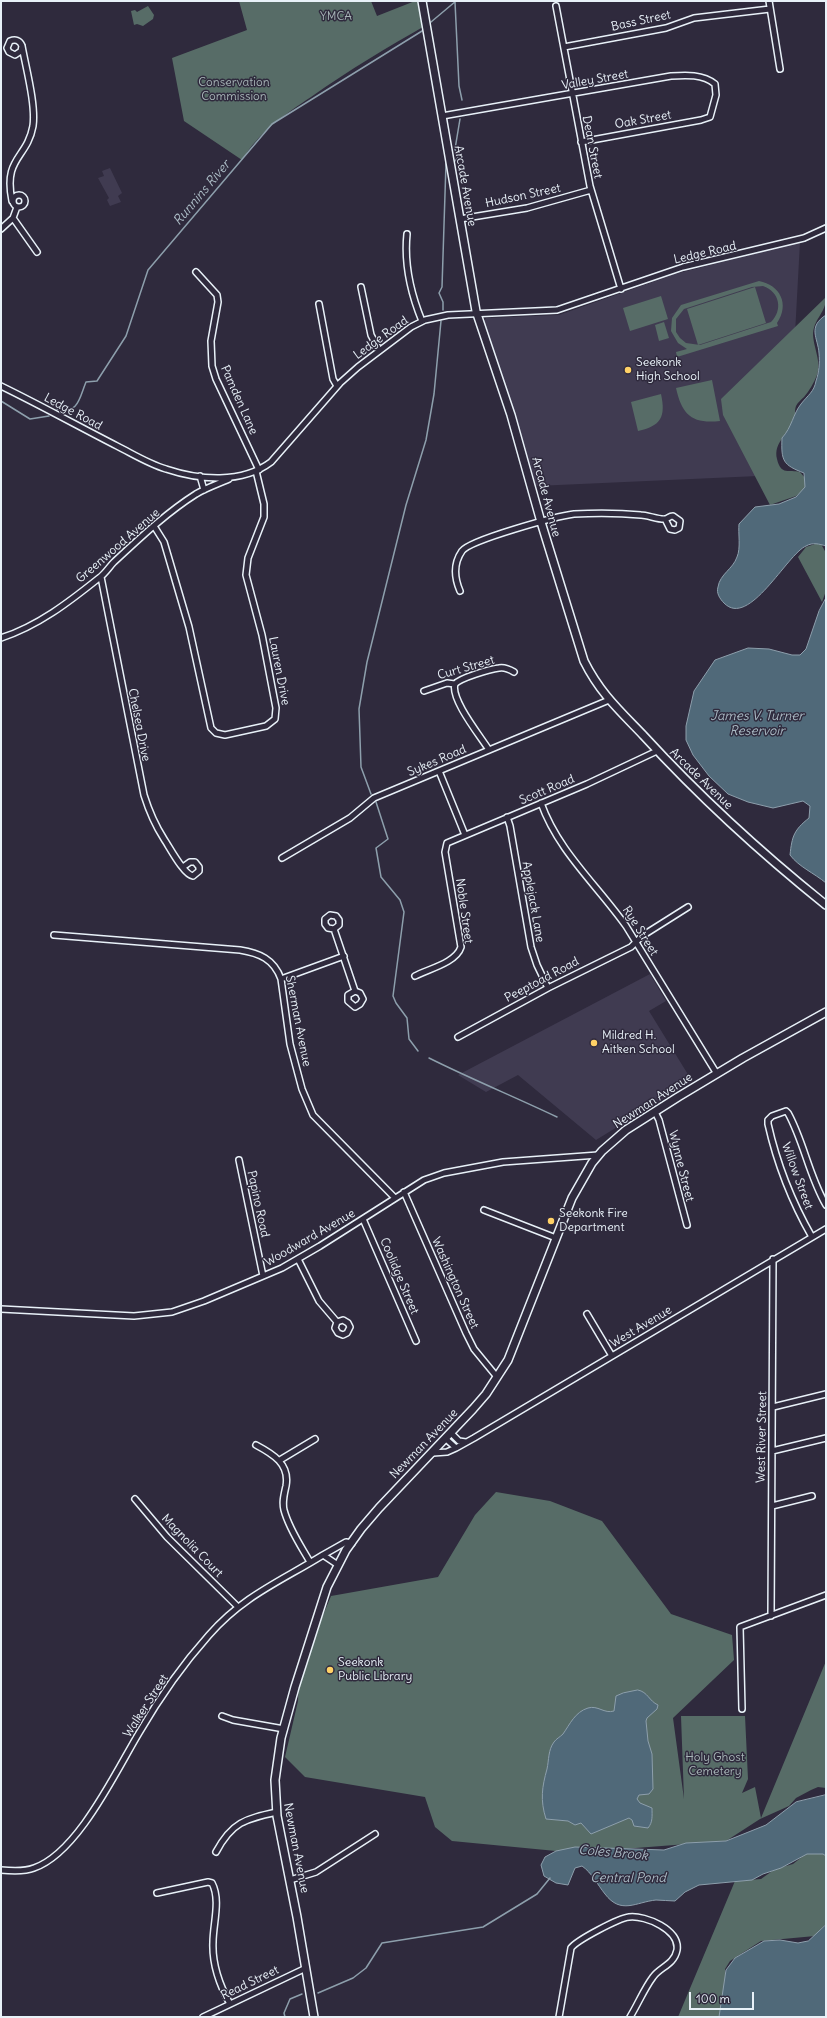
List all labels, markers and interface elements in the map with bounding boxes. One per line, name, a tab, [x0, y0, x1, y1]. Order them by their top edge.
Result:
street label: Bass Street	[610, 8, 672, 34]
park label: YMCA	[320, 10, 352, 24]
street label: Valley Street	[561, 67, 629, 93]
park label: Conservation Commission	[198, 76, 270, 104]
street label: Oak Street	[614, 108, 672, 132]
street label: Dean Street	[579, 114, 605, 180]
street label: Arcade Avenue	[451, 144, 479, 228]
water label: Runnins River	[170, 157, 234, 229]
street label: Hudson Street	[484, 181, 562, 211]
street label: Ledge Road	[672, 239, 738, 267]
street label: Ledge Road	[351, 313, 411, 363]
place label: Seekonk High School	[636, 356, 700, 384]
street label: Pamden Lane	[217, 363, 261, 437]
marker: Seekonk High School	[623, 365, 633, 375]
street label: Ledge Road	[41, 391, 105, 433]
street label: Arcade Avenue	[528, 456, 564, 538]
street label: Greenwood Avenue	[73, 506, 163, 586]
street label: Lauren Drive	[265, 636, 293, 706]
street label: Curt Street	[436, 653, 496, 683]
street label: Chelsea Drive	[125, 687, 153, 763]
water label: James V. Turner Reservoir	[710, 708, 804, 739]
street label: Sykes Road	[405, 742, 469, 780]
street label: Arcade Avenue	[667, 745, 735, 813]
street label: Scott Road	[517, 772, 577, 808]
street label: Applejack Lane	[519, 860, 547, 944]
street label: Noble Street	[452, 878, 476, 944]
street label: Rye Street	[619, 904, 661, 958]
street label: Peeptoad Road	[502, 954, 582, 1006]
street label: Sherman Avenue	[282, 974, 314, 1068]
place label: Mildred H. Aitken School	[602, 1029, 675, 1057]
marker: Mildred H. Aitken School	[589, 1038, 599, 1048]
street label: Newman Avenue	[611, 1070, 695, 1132]
street label: Wynne Street	[665, 1129, 697, 1203]
street label: Willow Street	[778, 1141, 816, 1211]
street label: Papino Road	[244, 1169, 272, 1239]
street label: Woodward Avenue	[262, 1206, 358, 1270]
place label: Seekonk Fire Department	[559, 1207, 628, 1235]
marker: Seekonk Fire Department	[546, 1216, 556, 1226]
street label: Washington Street	[428, 1235, 482, 1331]
street label: Coolidge Street	[376, 1236, 422, 1316]
street label: West Avenue	[607, 1303, 675, 1351]
street label: West River Street	[754, 1391, 770, 1483]
street label: Newman Avenue	[387, 1406, 461, 1482]
street label: Magnolia Court	[158, 1511, 226, 1581]
place label: Seekonk Public Library	[338, 1656, 412, 1684]
marker: Seekonk Public Library	[325, 1665, 335, 1675]
street label: Walker Street	[120, 1672, 172, 1740]
park label: Holy Ghost Cemetery	[685, 1751, 745, 1779]
street label: Newman Avenue	[280, 1802, 312, 1894]
water label: Coles Brook	[578, 1842, 648, 1864]
water label: Central Pond	[590, 1870, 666, 1886]
street label: Read Street	[219, 1963, 281, 2003]
scale bar	[691, 1984, 756, 2010]
text: 100 m	[696, 1991, 730, 2006]

